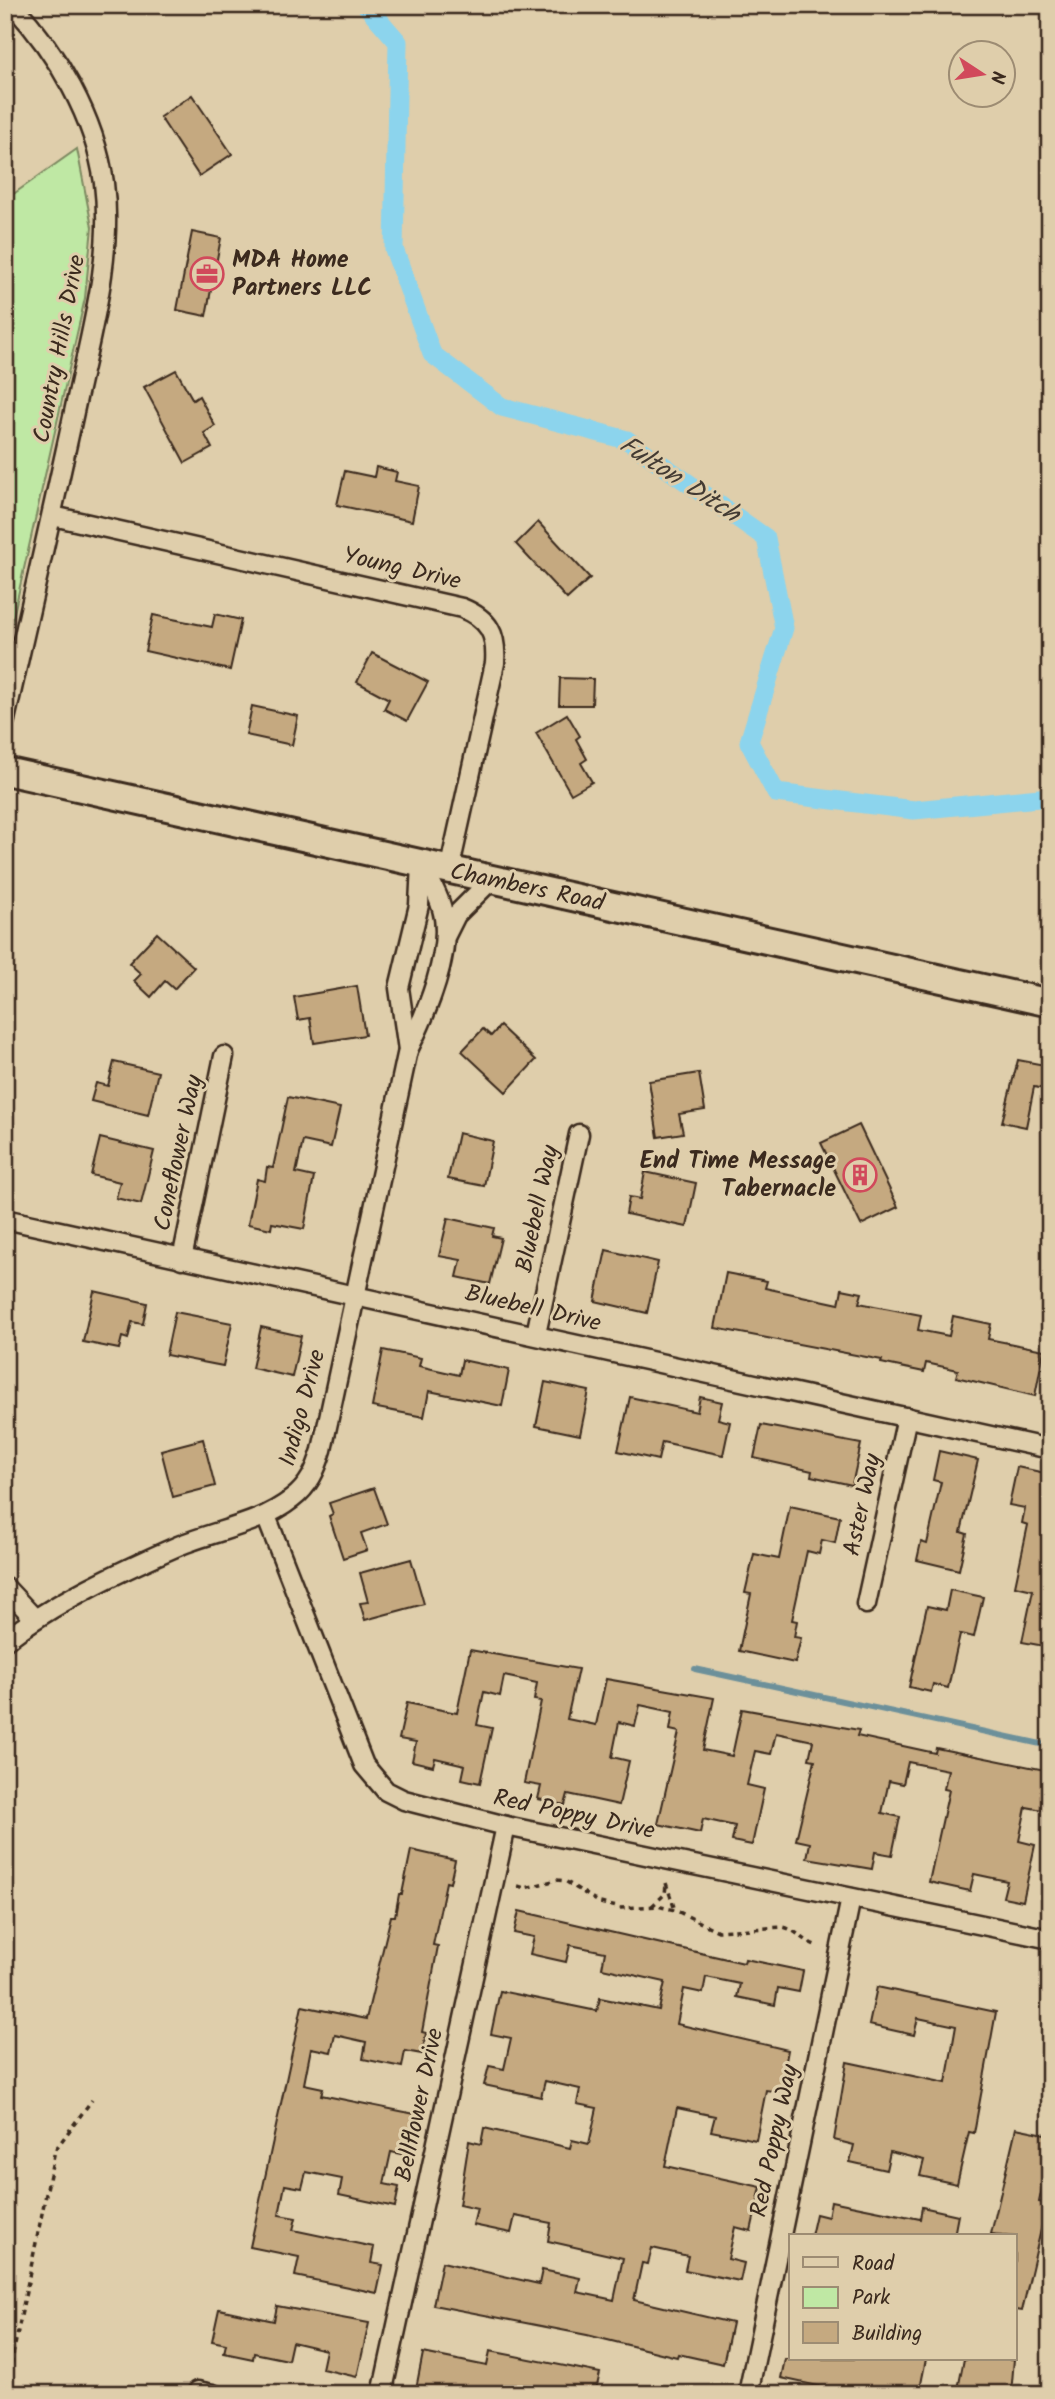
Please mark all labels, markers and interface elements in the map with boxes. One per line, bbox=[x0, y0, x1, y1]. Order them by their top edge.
north arrow bbox=[946, 38, 1016, 108]
text: N bbox=[981, 68, 1013, 86]
place label: MDA Home Partners LLC bbox=[232, 241, 372, 308]
street label: Country Hills Drive bbox=[23, 251, 97, 447]
office icon: MDA Home Partners LLC bbox=[188, 255, 226, 293]
water label: Fulton Ditch bbox=[610, 425, 750, 536]
street label: Young Drive bbox=[339, 536, 465, 602]
street label: Chambers Road bbox=[446, 853, 609, 924]
street label: Coneflower Way bbox=[143, 1071, 215, 1235]
street label: Bluebell Way bbox=[505, 1141, 571, 1276]
place label: End Time Message Tabernacle bbox=[640, 1142, 836, 1209]
building icon: End Time Message Tabernacle bbox=[841, 1156, 879, 1194]
street label: Bluebell Drive bbox=[461, 1274, 605, 1344]
street label: Indigo Drive bbox=[269, 1345, 337, 1471]
street label: Aster Way bbox=[833, 1449, 893, 1560]
street label: Red Poppy Drive bbox=[490, 1779, 659, 1851]
street label: Bellflower Drive bbox=[385, 2024, 455, 2186]
street label: Red Poppy Way bbox=[740, 2060, 810, 2221]
legend bbox=[789, 2234, 1016, 2360]
text: Road bbox=[852, 2248, 895, 2281]
text: Park bbox=[852, 2282, 890, 2315]
text: Building bbox=[852, 2318, 922, 2351]

